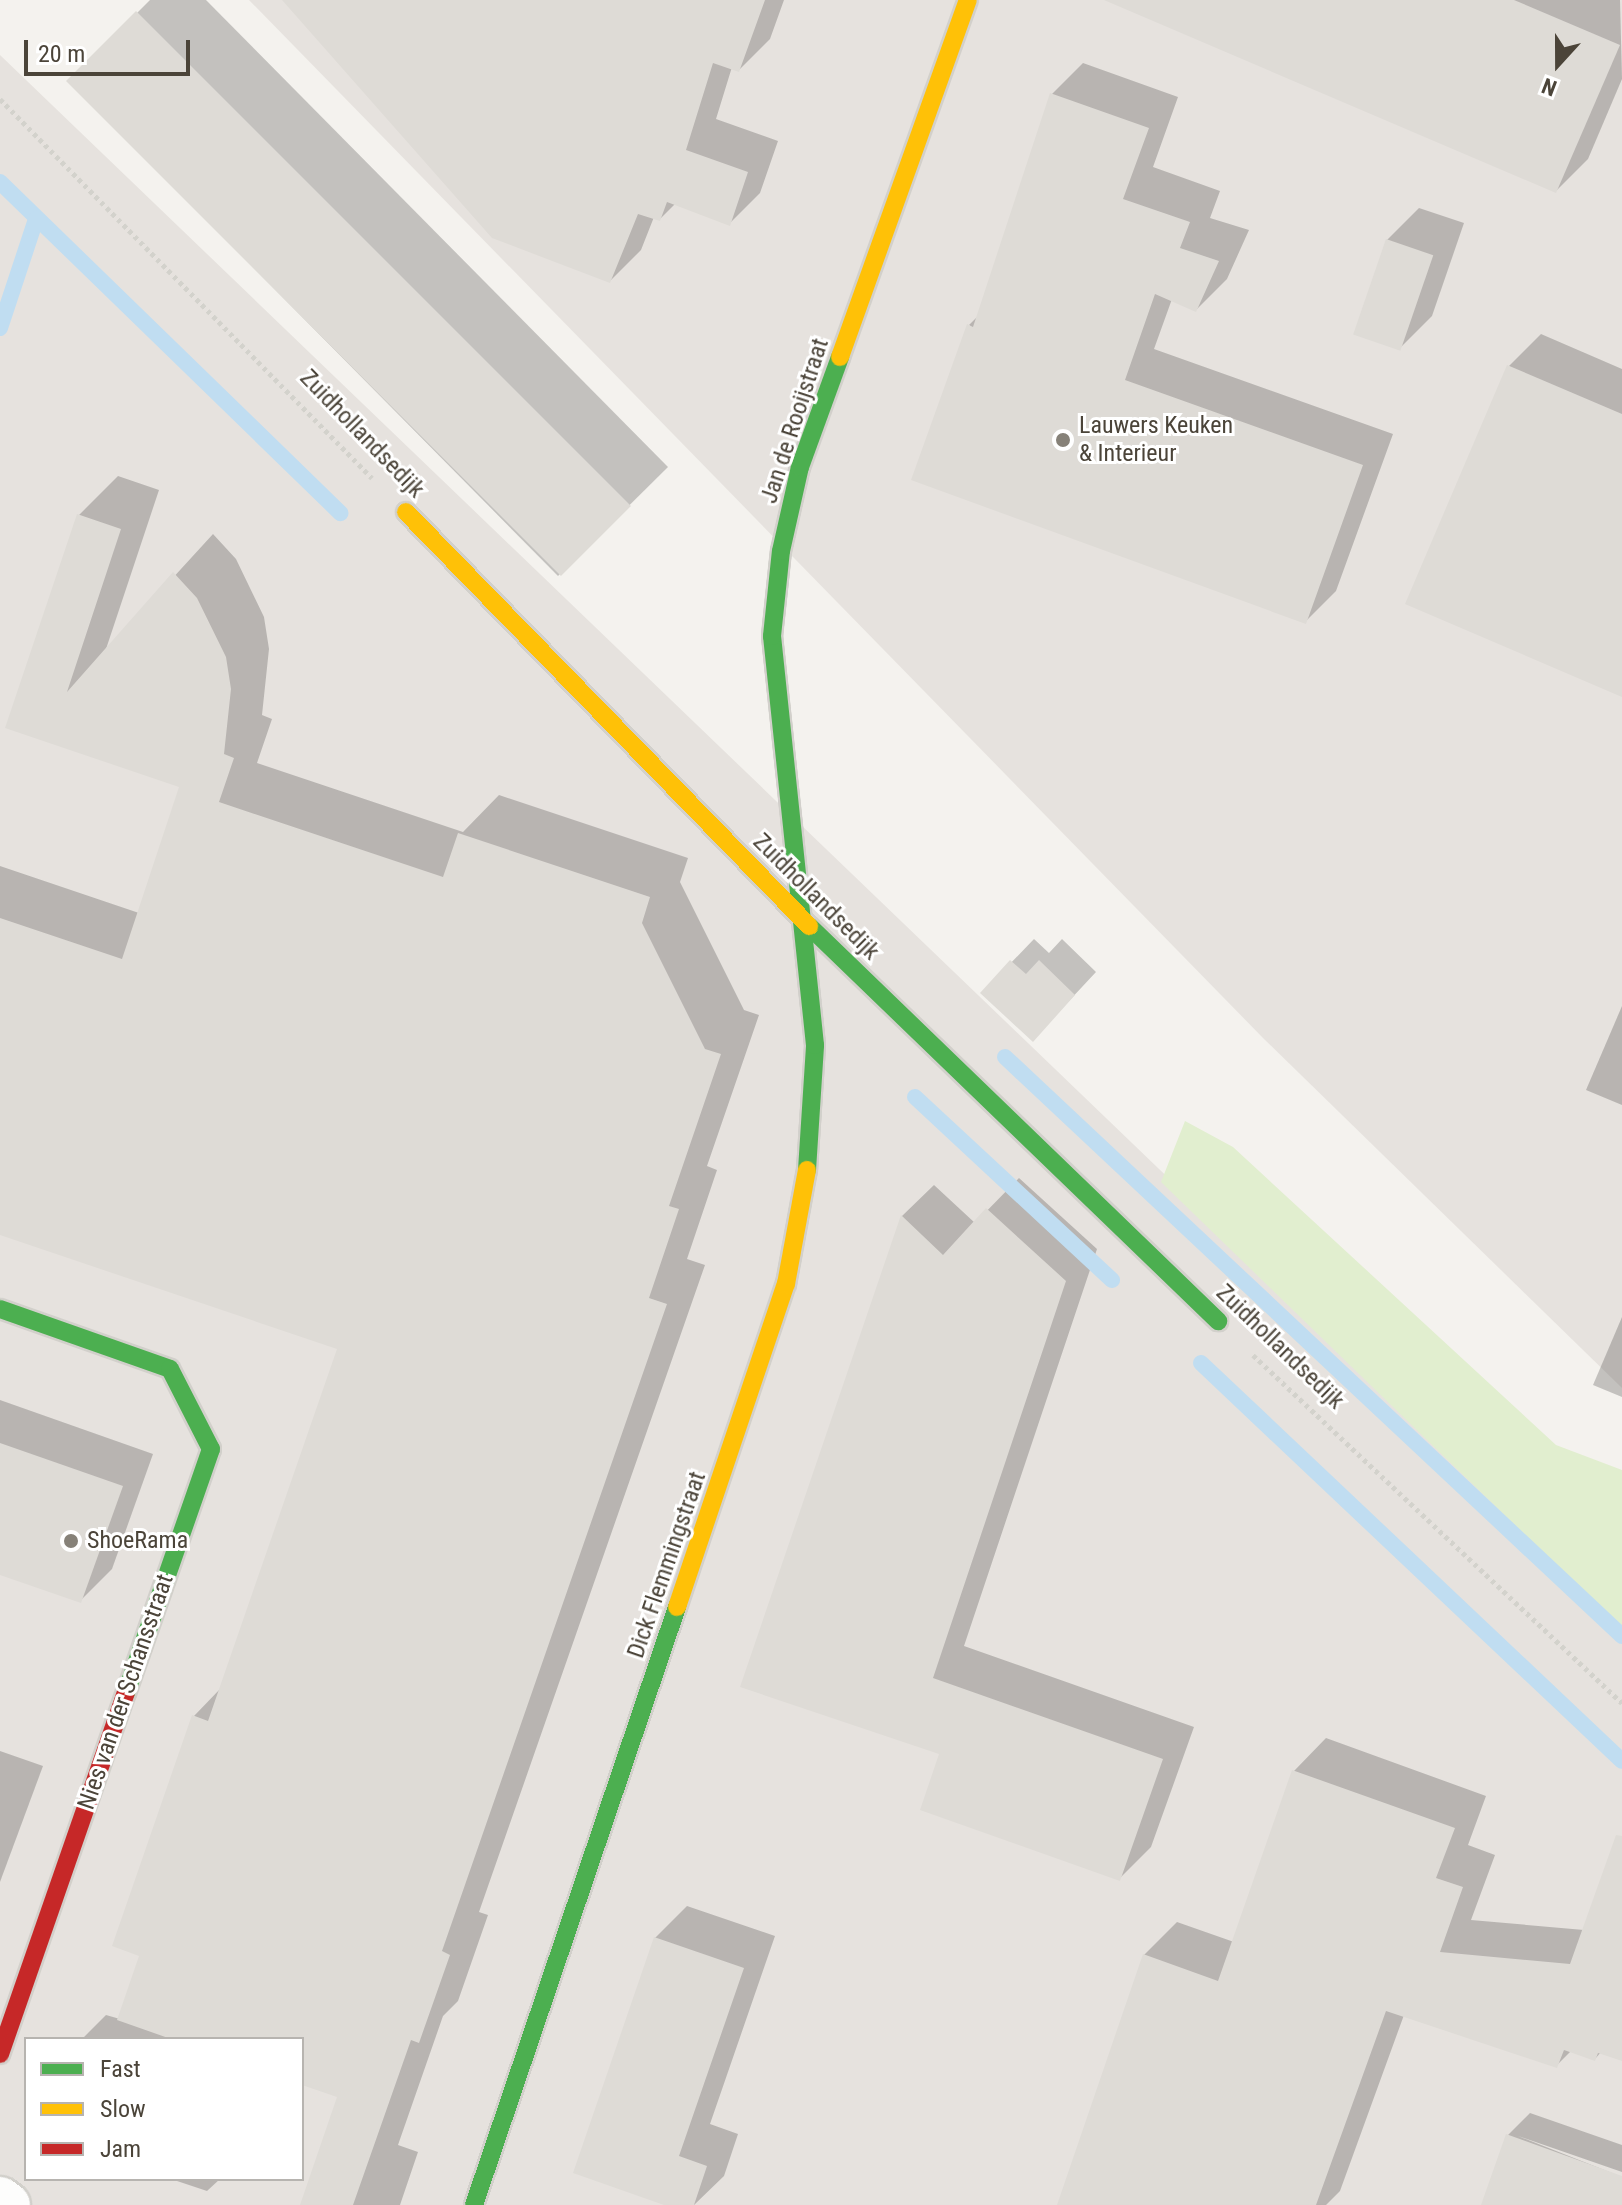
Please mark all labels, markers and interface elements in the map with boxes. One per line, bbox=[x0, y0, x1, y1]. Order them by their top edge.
scale bar bbox=[28, 24, 194, 74]
north arrow bbox=[1518, 24, 1598, 104]
text: 20 m bbox=[38, 40, 85, 68]
text: N bbox=[1538, 73, 1560, 101]
street label: Jan de Rooijstraat bbox=[755, 335, 835, 507]
street label: Zuidhollandsedijk bbox=[294, 364, 430, 504]
place label: Lauwers Keuken & Interieur bbox=[1079, 412, 1233, 468]
marker: Lauwers Keuken & Interieur bbox=[1054, 431, 1072, 449]
street label: Zuidhollandsedijk bbox=[747, 828, 885, 966]
street label: Zuidhollandsedijk bbox=[1210, 1279, 1350, 1415]
street label: Dick Flemmingstraat bbox=[622, 1468, 712, 1662]
place label: ShoeRama bbox=[87, 1527, 188, 1555]
marker: ShoeRama bbox=[62, 1532, 80, 1550]
street label: Nies van der Schansstraat bbox=[72, 1571, 180, 1813]
legend bbox=[24, 2037, 304, 2181]
text: Fast bbox=[100, 2055, 141, 2083]
text: Slow bbox=[100, 2095, 146, 2123]
text: Jam bbox=[100, 2135, 141, 2163]

